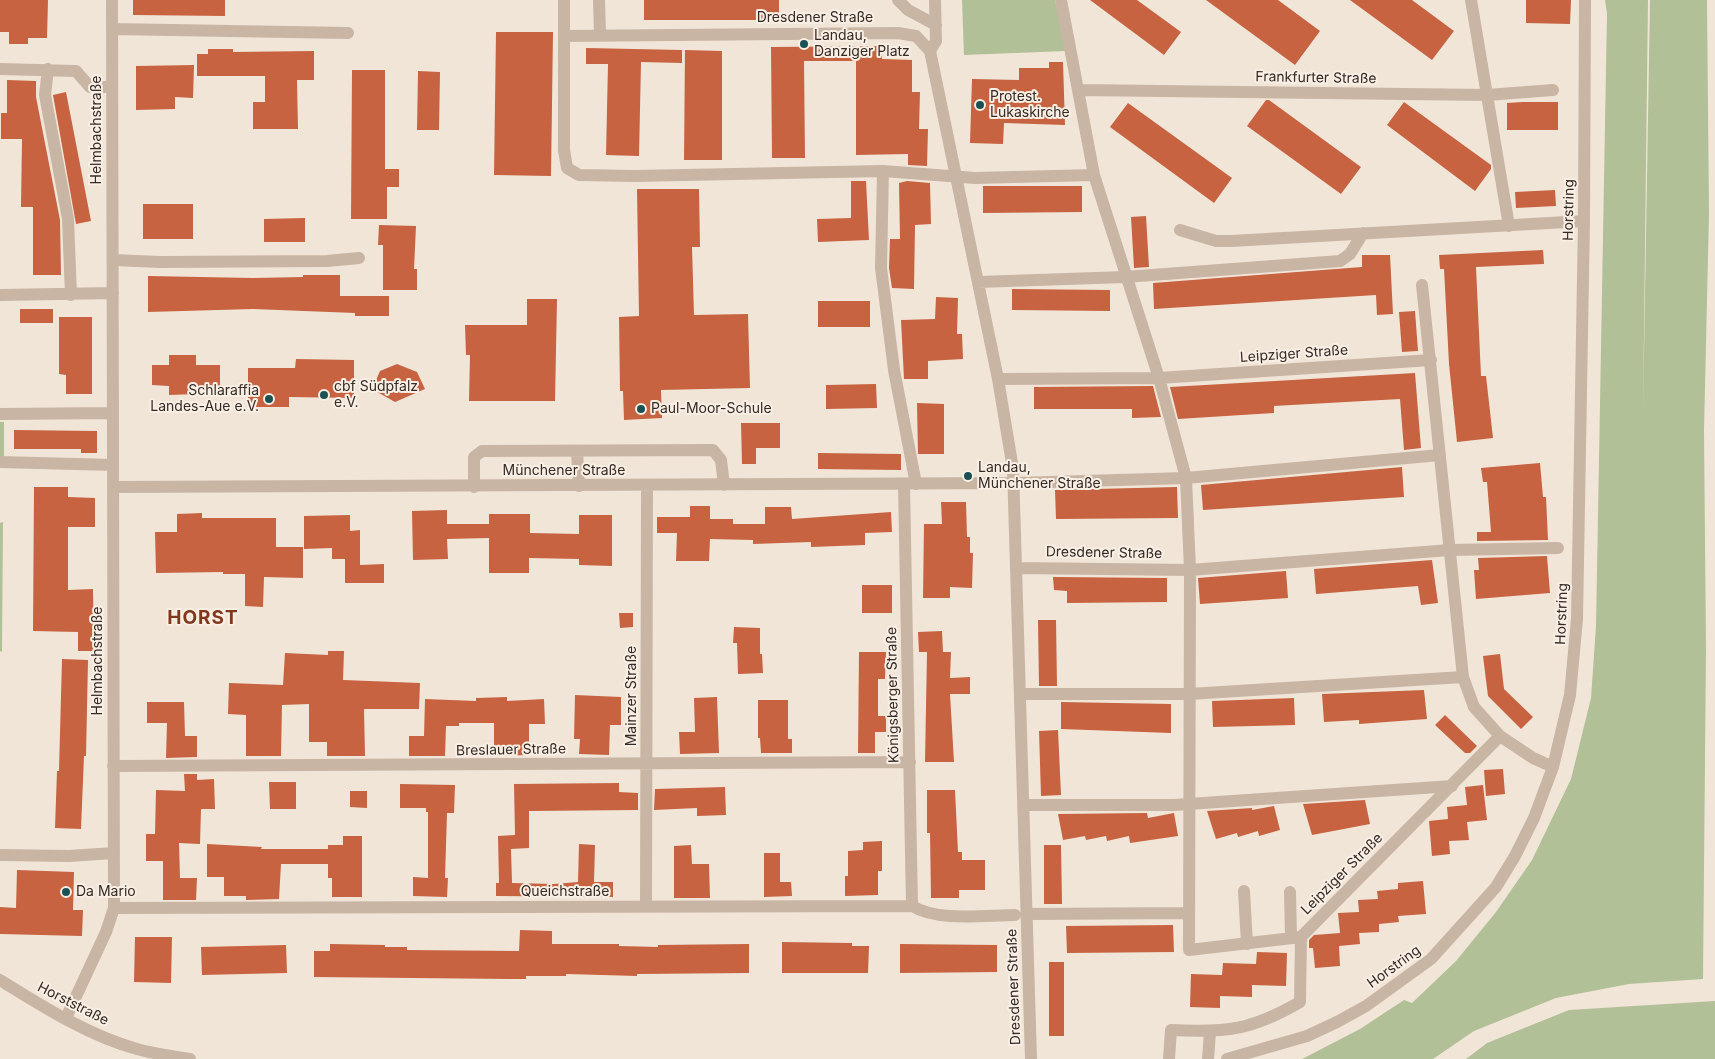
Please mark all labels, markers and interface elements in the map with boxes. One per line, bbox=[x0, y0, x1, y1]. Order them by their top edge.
street label: Dresdener Straße bbox=[757, 10, 873, 26]
place label: Landau, Danziger Platz bbox=[814, 28, 910, 60]
marker: Landau, Danziger Platz bbox=[798, 38, 810, 50]
street label: Frankfurter Straße bbox=[1255, 69, 1377, 87]
street label: Helmbachstraße bbox=[89, 76, 105, 184]
place label: Protest. Lukaskirche bbox=[990, 89, 1070, 121]
marker: Protest. Lukaskirche bbox=[974, 99, 986, 111]
street label: Horstring bbox=[1560, 179, 1578, 241]
street label: Leipziger Straße bbox=[1239, 342, 1349, 366]
place label: cbf Südpfalz e.V. bbox=[334, 379, 418, 412]
place label: Schlaraffia Landes-Aue e.V. bbox=[150, 383, 259, 416]
marker: cbf Südpfalz e.V. bbox=[318, 389, 330, 401]
marker: Schlaraffia Landes-Aue e.V. bbox=[263, 393, 275, 405]
place label: Paul-Moor-Schule bbox=[651, 401, 772, 417]
marker: Paul-Moor-Schule bbox=[635, 403, 647, 415]
place label: Landau, Münchener Straße bbox=[978, 460, 1101, 492]
street label: Münchener Straße bbox=[503, 463, 625, 479]
marker: Landau, Münchener Straße bbox=[962, 470, 974, 482]
street label: Dresdener Straße bbox=[1046, 544, 1162, 562]
street label: Horstring bbox=[1553, 583, 1571, 645]
street label: Helmbachstraße bbox=[90, 607, 106, 715]
district label: HORST bbox=[167, 607, 239, 629]
street label: Königsberger Straße bbox=[883, 627, 903, 763]
street label: Mainzer Straße bbox=[624, 646, 640, 746]
street label: Breslauer Straße bbox=[456, 741, 566, 759]
street label: Leipziger Straße bbox=[1298, 830, 1386, 918]
place label: Da Mario bbox=[76, 884, 136, 900]
street label: Queichstraße bbox=[521, 884, 609, 900]
marker: Da Mario bbox=[60, 886, 72, 898]
street label: Dresdener Straße bbox=[1004, 928, 1024, 1046]
street label: Horstring bbox=[1364, 942, 1424, 992]
street label: Horststraße bbox=[35, 979, 111, 1029]

